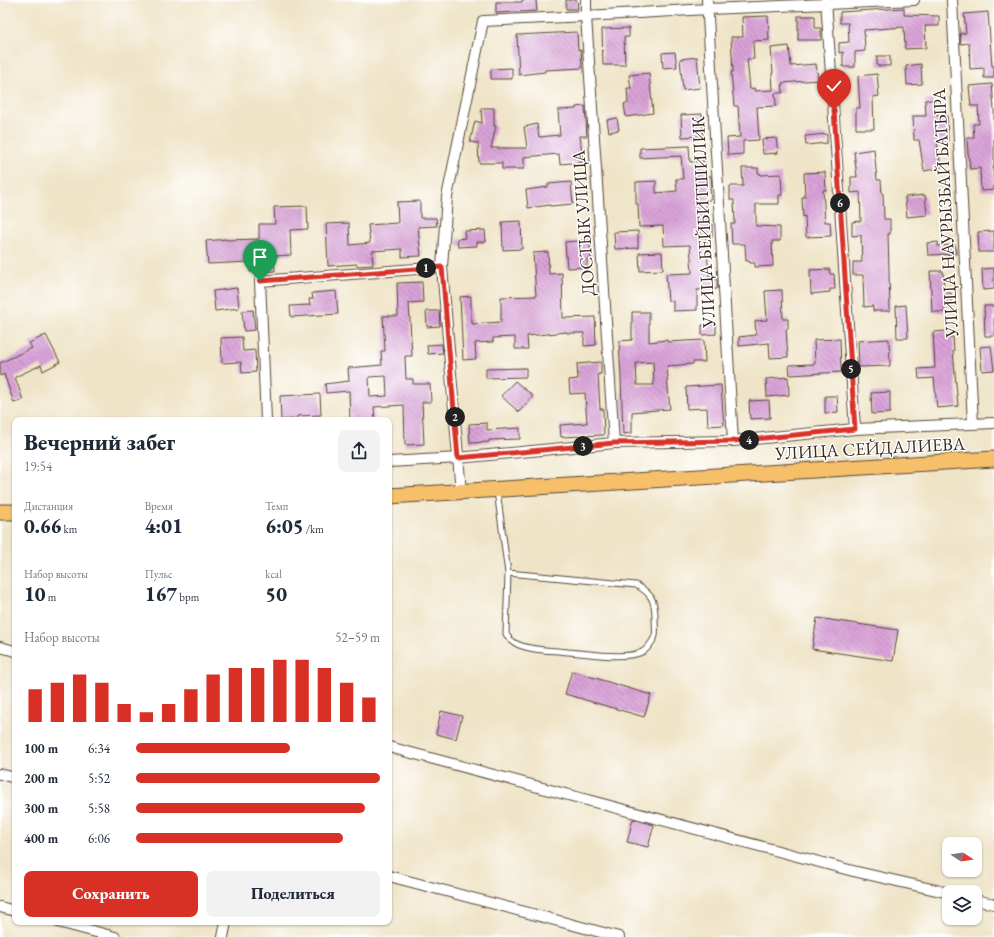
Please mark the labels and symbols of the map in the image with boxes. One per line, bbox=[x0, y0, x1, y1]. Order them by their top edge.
pin bbox=[817, 69, 851, 110]
street label: УЛИЦА НАУРЫЗБАЙ БАТЫРА bbox=[927, 87, 963, 339]
street label: УЛИЦА БЕЙБИТШИЛИК bbox=[686, 115, 720, 329]
street label: ДОСТЫК УЛИЦА bbox=[566, 149, 600, 297]
pin: 6 bbox=[830, 193, 850, 213]
pin bbox=[243, 240, 277, 281]
pin: 1 bbox=[416, 258, 436, 278]
pin: 5 bbox=[841, 359, 861, 379]
pin: 2 bbox=[445, 407, 465, 427]
pin: 4 bbox=[739, 430, 759, 450]
street label: УЛИЦА СЕЙДАЛИЕВА bbox=[773, 432, 966, 465]
pin: 3 bbox=[573, 436, 593, 456]
north arrow bbox=[942, 837, 982, 877]

